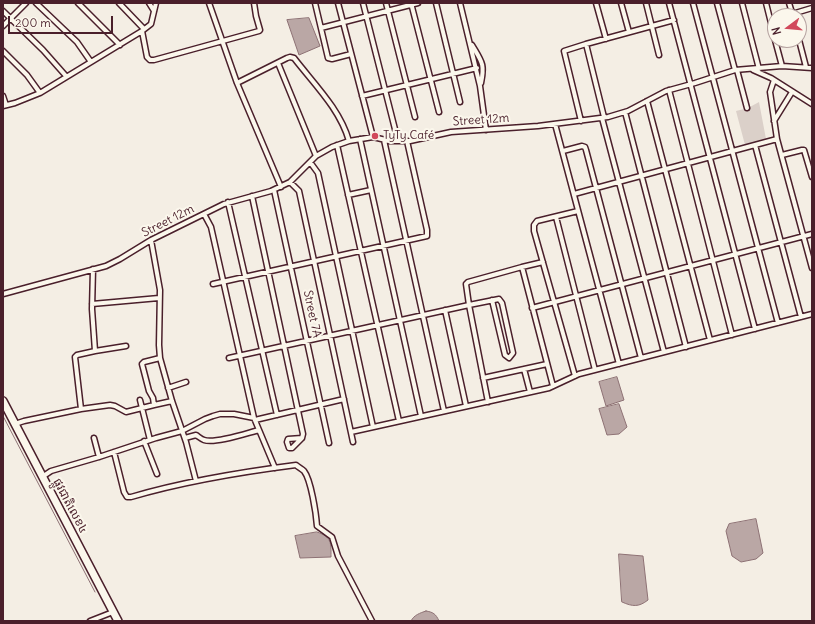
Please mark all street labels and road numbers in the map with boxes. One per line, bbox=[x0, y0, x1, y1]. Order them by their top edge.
street label: Street 12m bbox=[452, 111, 510, 129]
street label: Street 12m bbox=[139, 202, 197, 240]
street label: Street 7A bbox=[300, 289, 324, 339]
street label: ផ្លូវជាតិលេខ៤ bbox=[50, 476, 90, 536]

